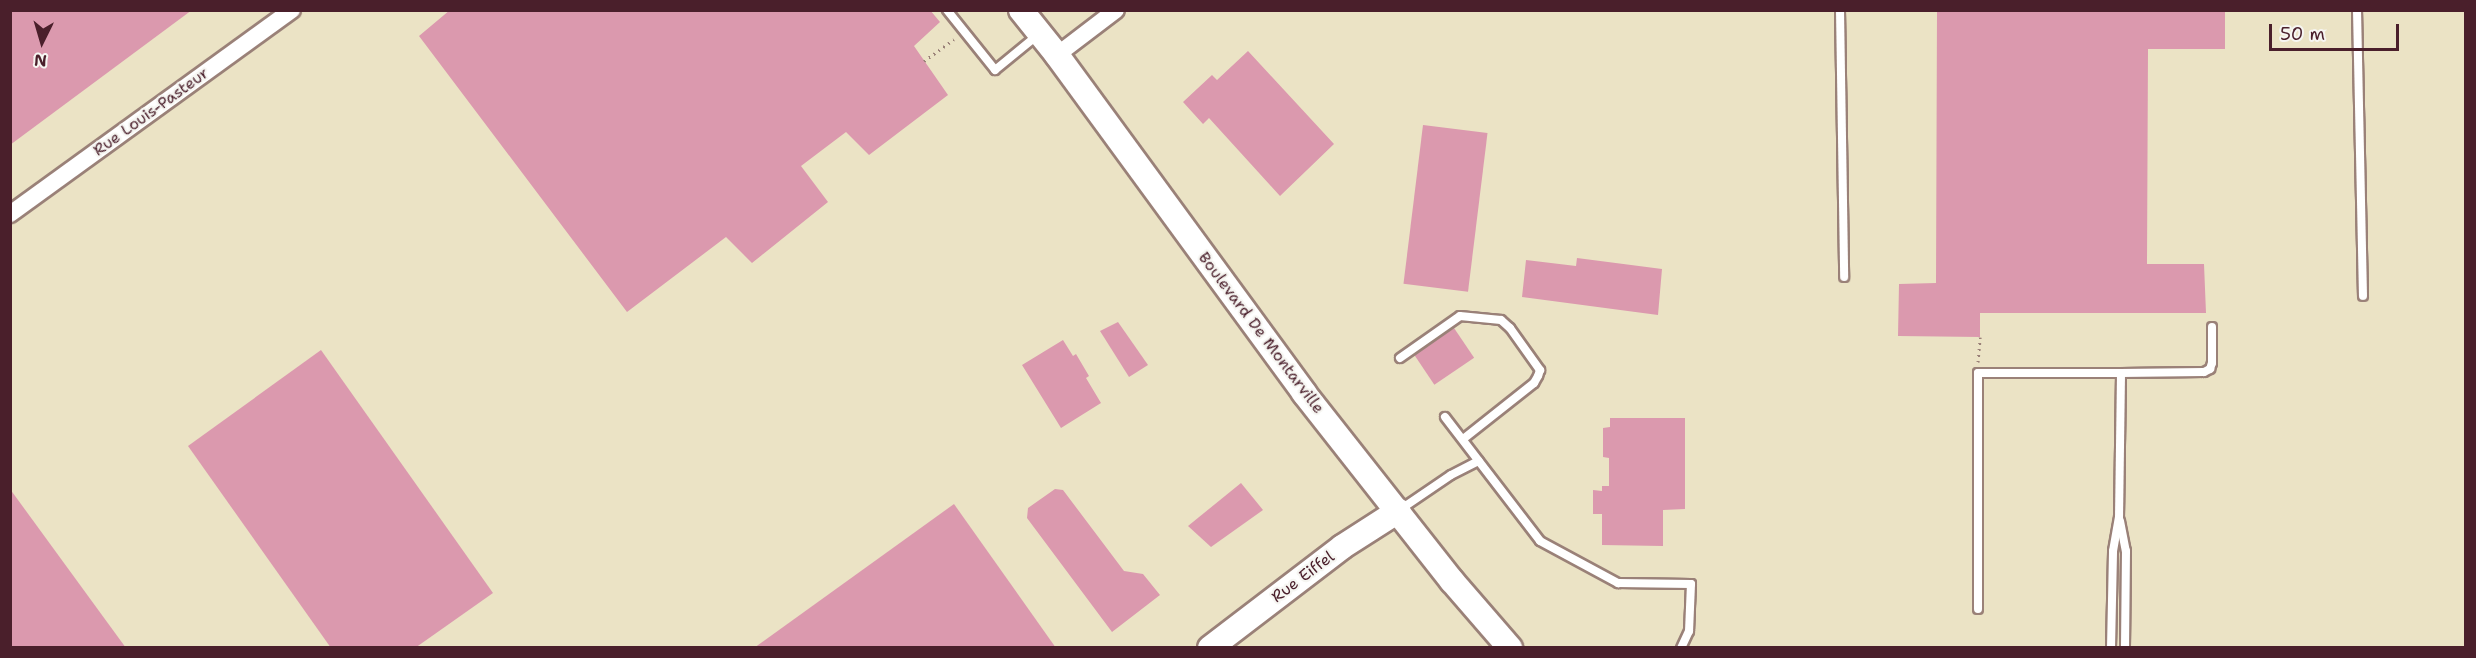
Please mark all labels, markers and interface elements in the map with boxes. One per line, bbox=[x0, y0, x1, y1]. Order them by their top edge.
north arrow bbox=[12, 12, 72, 72]
scale bar bbox=[2272, 12, 2402, 50]
text: 50 m bbox=[2280, 22, 2325, 46]
text: N bbox=[33, 49, 48, 71]
street label: Rue Louis-Pasteur bbox=[90, 64, 212, 160]
street label: Boulevard De Montarville bbox=[1194, 249, 1328, 417]
street label: Rue Eiffel bbox=[1268, 547, 1338, 607]

